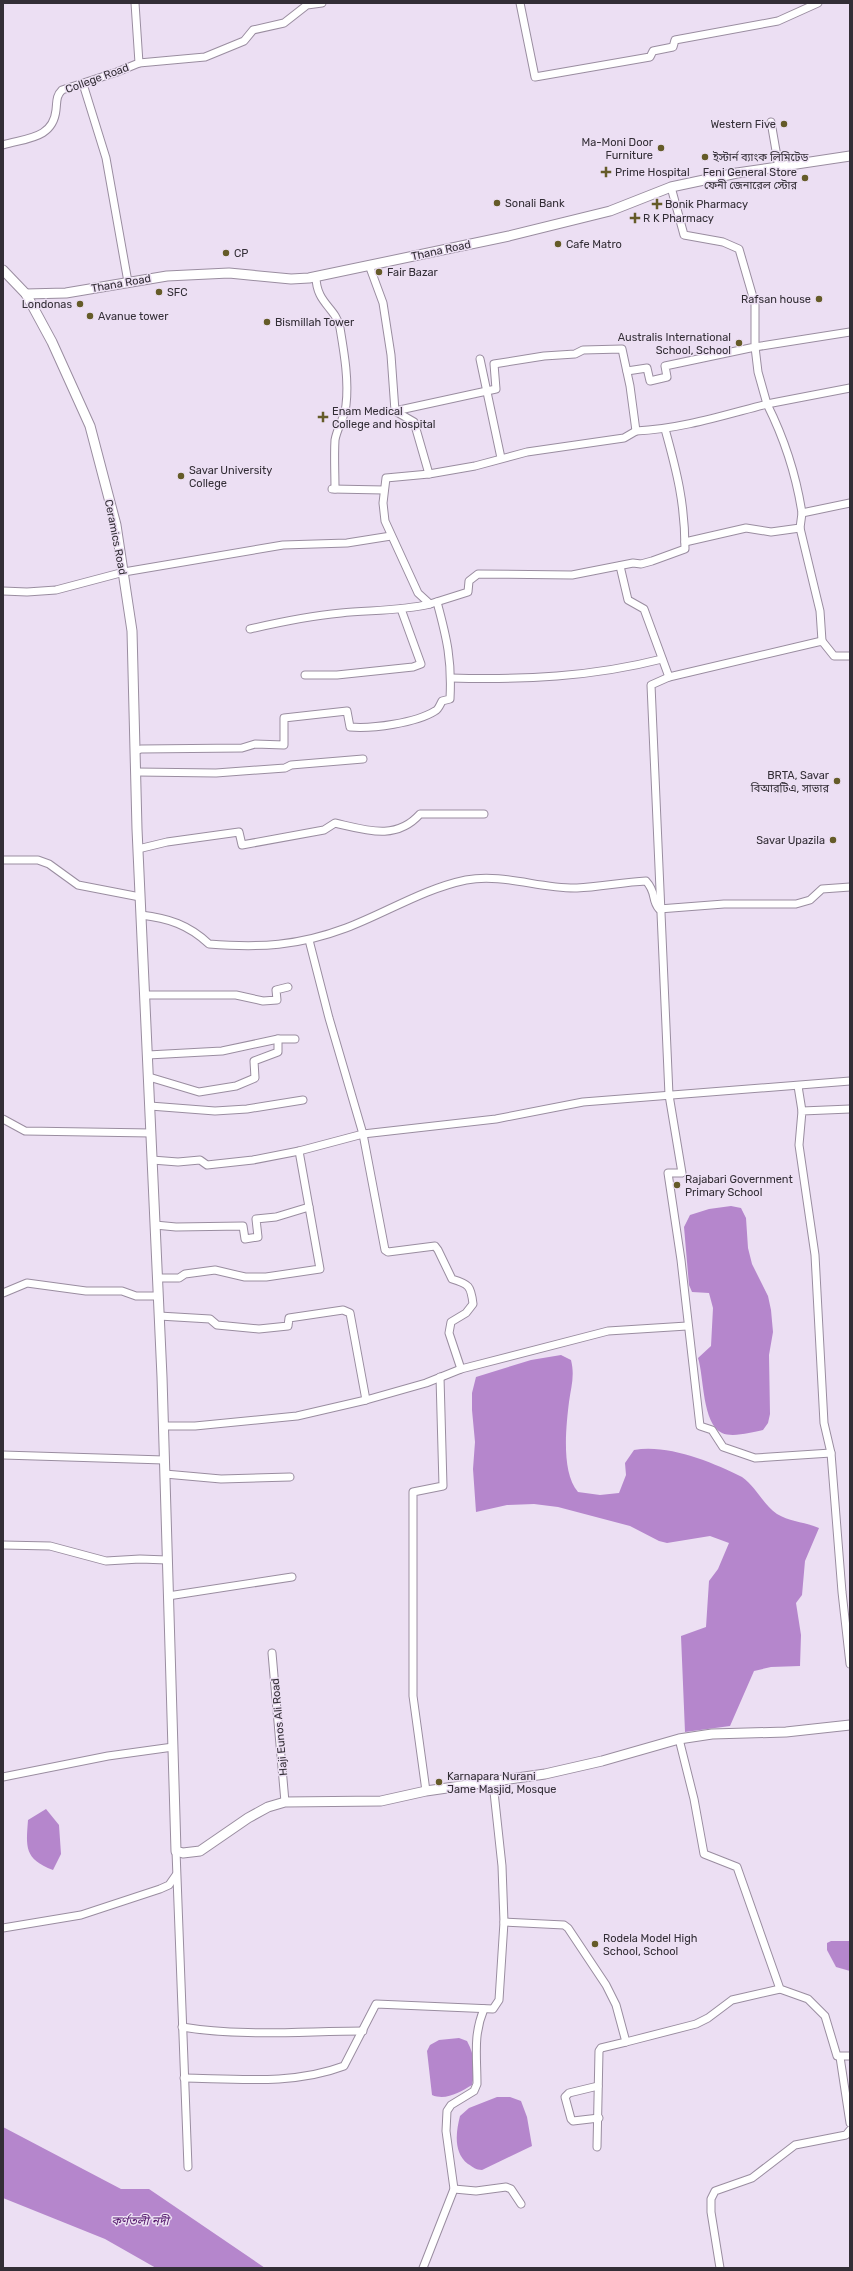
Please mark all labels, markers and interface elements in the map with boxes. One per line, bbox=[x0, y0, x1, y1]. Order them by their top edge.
street label: College Road bbox=[64, 61, 131, 96]
place label: Western Five bbox=[711, 118, 776, 131]
marker: Western Five bbox=[779, 119, 789, 129]
place label: Ma-Moni Door Furniture bbox=[581, 136, 654, 162]
marker: Ma-Moni Door Furniture bbox=[656, 143, 666, 153]
place label: ইস্টার্ন ব্যাংক লিমিটেড bbox=[712, 150, 809, 164]
marker: ইস্টার্ন ব্যাংক লিমিটেড bbox=[700, 152, 710, 162]
marker: Prime Hospital bbox=[600, 166, 612, 178]
place label: Prime Hospital bbox=[615, 166, 690, 179]
place label: Feni General Store ফেনী জেনারেল স্টোর bbox=[703, 166, 797, 192]
marker: Feni General Store ফেনী জেনারেল স্টোর bbox=[800, 173, 810, 183]
place label: Sonali Bank bbox=[505, 197, 565, 210]
marker: Sonali Bank bbox=[492, 198, 502, 208]
place label: Bonik Pharmacy bbox=[665, 198, 748, 211]
marker: Bonik Pharmacy bbox=[652, 199, 662, 209]
place label: R K Pharmacy bbox=[643, 212, 714, 225]
marker: R K Pharmacy bbox=[630, 213, 640, 223]
street label: Thana Road bbox=[410, 238, 472, 263]
place label: Cafe Matro bbox=[566, 238, 622, 251]
marker: Cafe Matro bbox=[553, 239, 563, 249]
place label: CP bbox=[234, 247, 248, 260]
marker: CP bbox=[221, 248, 231, 258]
place label: Fair Bazar bbox=[387, 266, 439, 279]
marker: Fair Bazar bbox=[374, 267, 384, 277]
street label: Thana Road bbox=[90, 272, 152, 295]
place label: SFC bbox=[167, 286, 188, 299]
marker: SFC bbox=[154, 287, 164, 297]
place label: Rafsan house bbox=[741, 293, 811, 306]
marker: Rafsan house bbox=[814, 294, 824, 304]
place label: Londonas bbox=[22, 298, 72, 311]
marker: Londonas bbox=[75, 299, 85, 309]
place label: Avanue tower bbox=[98, 310, 169, 323]
marker: Avanue tower bbox=[85, 311, 95, 321]
place label: Bismillah Tower bbox=[275, 316, 355, 329]
marker: Bismillah Tower bbox=[262, 317, 272, 327]
place label: Australis International School, School bbox=[618, 331, 731, 357]
marker: Australis International School, School bbox=[734, 338, 744, 348]
place label: Enam Medical College and hospital bbox=[332, 405, 435, 431]
marker: Enam Medical College and hospital bbox=[317, 411, 329, 423]
place label: Savar University College bbox=[189, 464, 272, 490]
marker: Savar University College bbox=[176, 471, 186, 481]
street label: Ceramics Road bbox=[102, 498, 129, 576]
place label: BRTA, Savar বিআরটিএ, সাভার bbox=[750, 769, 830, 795]
marker: BRTA, Savar বিআরটিএ, সাভার bbox=[832, 776, 842, 786]
place label: Savar Upazila bbox=[756, 834, 825, 847]
marker: Savar Upazila bbox=[828, 835, 838, 845]
place label: Rajabari Government Primary School bbox=[685, 1173, 793, 1199]
marker: Rajabari Government Primary School bbox=[672, 1180, 682, 1190]
street label: Haji Eunos Ali Road bbox=[269, 1678, 290, 1776]
place label: Karnapara Nurani Jame Masjid, Mosque bbox=[447, 1770, 556, 1796]
marker: Karnapara Nurani Jame Masjid, Mosque bbox=[434, 1777, 444, 1787]
place label: Rodela Model High School, School bbox=[603, 1932, 698, 1958]
marker: Rodela Model High School, School bbox=[590, 1939, 600, 1949]
water label: কর্ণতলী নদী bbox=[111, 2214, 172, 2228]

